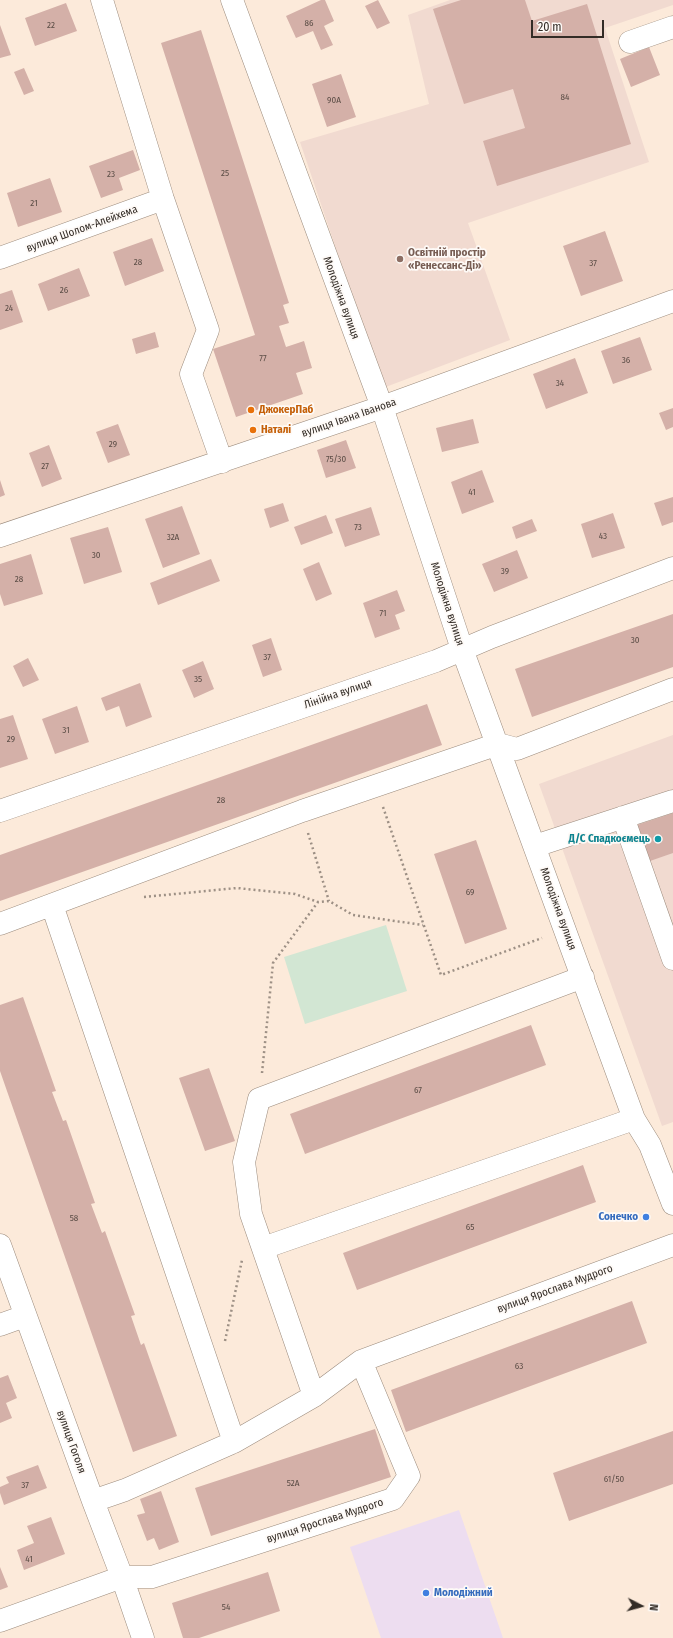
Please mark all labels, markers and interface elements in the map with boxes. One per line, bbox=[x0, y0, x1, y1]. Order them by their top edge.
scale bar bbox=[533, 12, 606, 38]
house number: 86 bbox=[305, 18, 313, 28]
house number: 22 bbox=[47, 20, 55, 30]
text: 20 m bbox=[538, 20, 562, 34]
house number: 84 bbox=[561, 92, 569, 102]
house number: 90А bbox=[327, 95, 341, 105]
house number: 25 bbox=[221, 168, 229, 178]
house number: 23 bbox=[107, 169, 115, 179]
house number: 21 bbox=[30, 198, 38, 208]
street label: вулиця Шолом-Алейхема bbox=[25, 203, 139, 255]
place label: Освітній простір «Ренессанс-Ді» bbox=[408, 246, 486, 272]
marker: Освітній простір «Ренессанс-Ді» bbox=[395, 254, 405, 264]
street label: Молодіжна вулиця bbox=[320, 255, 362, 341]
house number: 28 bbox=[134, 257, 142, 267]
house number: 37 bbox=[589, 258, 597, 268]
house number: 26 bbox=[60, 285, 68, 295]
house number: 24 bbox=[5, 303, 13, 313]
house number: 77 bbox=[259, 353, 267, 363]
house number: 36 bbox=[622, 355, 630, 365]
house number: 34 bbox=[556, 378, 564, 388]
street label: вулиця Івана Іванова bbox=[300, 396, 398, 440]
place label: ДжокерПаб bbox=[259, 403, 313, 417]
marker: ДжокерПаб bbox=[246, 405, 256, 415]
place label: Наталі bbox=[261, 423, 291, 437]
marker: Наталі bbox=[248, 425, 258, 435]
house number: 29 bbox=[109, 439, 117, 449]
house number: 75/30 bbox=[326, 454, 346, 464]
house number: 27 bbox=[41, 461, 49, 471]
house number: 41 bbox=[468, 487, 476, 497]
house number: 73 bbox=[354, 522, 362, 532]
house number: 43 bbox=[599, 531, 607, 541]
house number: 32А bbox=[167, 532, 179, 542]
house number: 30 bbox=[92, 550, 100, 560]
street label: Молодіжна вулиця bbox=[427, 561, 467, 647]
house number: 39 bbox=[501, 566, 509, 576]
house number: 28 bbox=[15, 574, 23, 584]
house number: 71 bbox=[379, 608, 387, 618]
house number: 30 bbox=[631, 635, 639, 645]
house number: 37 bbox=[263, 652, 271, 662]
house number: 35 bbox=[194, 674, 202, 684]
street label: Лінійна вулиця bbox=[302, 676, 374, 712]
house number: 31 bbox=[62, 725, 70, 735]
house number: 29 bbox=[7, 734, 15, 744]
house number: 28 bbox=[217, 795, 225, 805]
place label: Д/С Спадкоємець bbox=[569, 832, 650, 846]
marker: Д/С Спадкоємець bbox=[653, 834, 663, 844]
street label: Молодіжна вулиця bbox=[537, 866, 579, 952]
house number: 69 bbox=[466, 887, 474, 897]
house number: 67 bbox=[414, 1085, 422, 1095]
place label: Сонечко bbox=[598, 1210, 638, 1224]
marker: Сонечко bbox=[641, 1212, 651, 1222]
house number: 58 bbox=[70, 1213, 78, 1223]
house number: 65 bbox=[466, 1222, 474, 1232]
street label: вулиця Ярослава Мудрого bbox=[495, 1262, 615, 1316]
house number: 63 bbox=[515, 1361, 523, 1371]
street label: вулиця Гоголя bbox=[53, 1409, 89, 1475]
house number: 61/50 bbox=[604, 1474, 624, 1484]
house number: 52А bbox=[287, 1478, 299, 1488]
house number: 37 bbox=[21, 1480, 29, 1490]
street label: вулиця Ярослава Мудрого bbox=[265, 1496, 385, 1546]
house number: 41 bbox=[25, 1554, 33, 1564]
place label: Молодіжний bbox=[434, 1586, 493, 1600]
north arrow bbox=[621, 1586, 661, 1626]
marker: Молодіжний bbox=[421, 1588, 431, 1598]
house number: 54 bbox=[222, 1602, 230, 1612]
text: N bbox=[647, 1603, 660, 1611]

